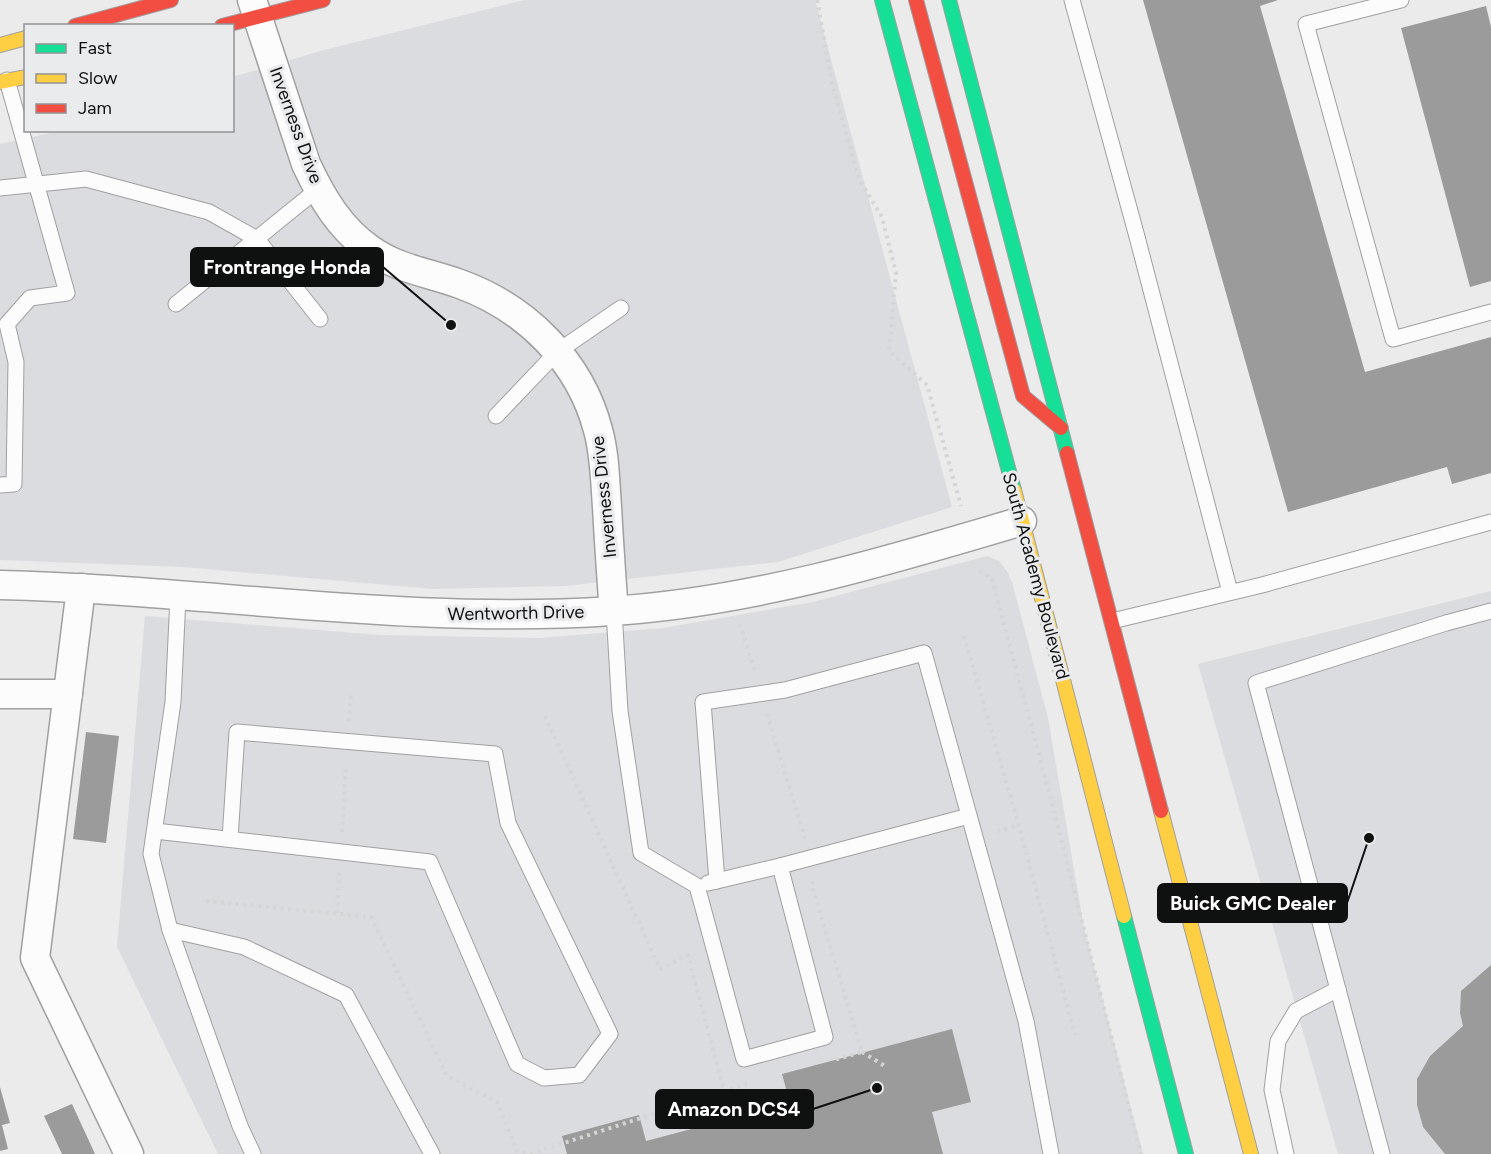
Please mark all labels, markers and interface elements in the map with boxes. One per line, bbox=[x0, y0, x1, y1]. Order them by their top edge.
legend bbox=[24, 24, 234, 132]
text: Fast bbox=[78, 37, 112, 59]
street label: Inverness Drive bbox=[265, 64, 327, 187]
text: Slow bbox=[78, 67, 117, 89]
text: Jam bbox=[78, 97, 112, 119]
callout: Frontrange Honda bbox=[191, 248, 383, 286]
text: Frontrange Honda bbox=[203, 255, 371, 279]
street label: Inverness Drive bbox=[587, 435, 621, 559]
street label: South Academy Boulevard bbox=[998, 470, 1074, 682]
street label: Wentworth Drive bbox=[448, 601, 585, 625]
callout: Buick GMC Dealer bbox=[1158, 884, 1347, 922]
text: Buick GMC Dealer bbox=[1170, 891, 1336, 915]
callout: Amazon DCS4 bbox=[656, 1090, 813, 1128]
text: Amazon DCS4 bbox=[668, 1097, 801, 1121]

